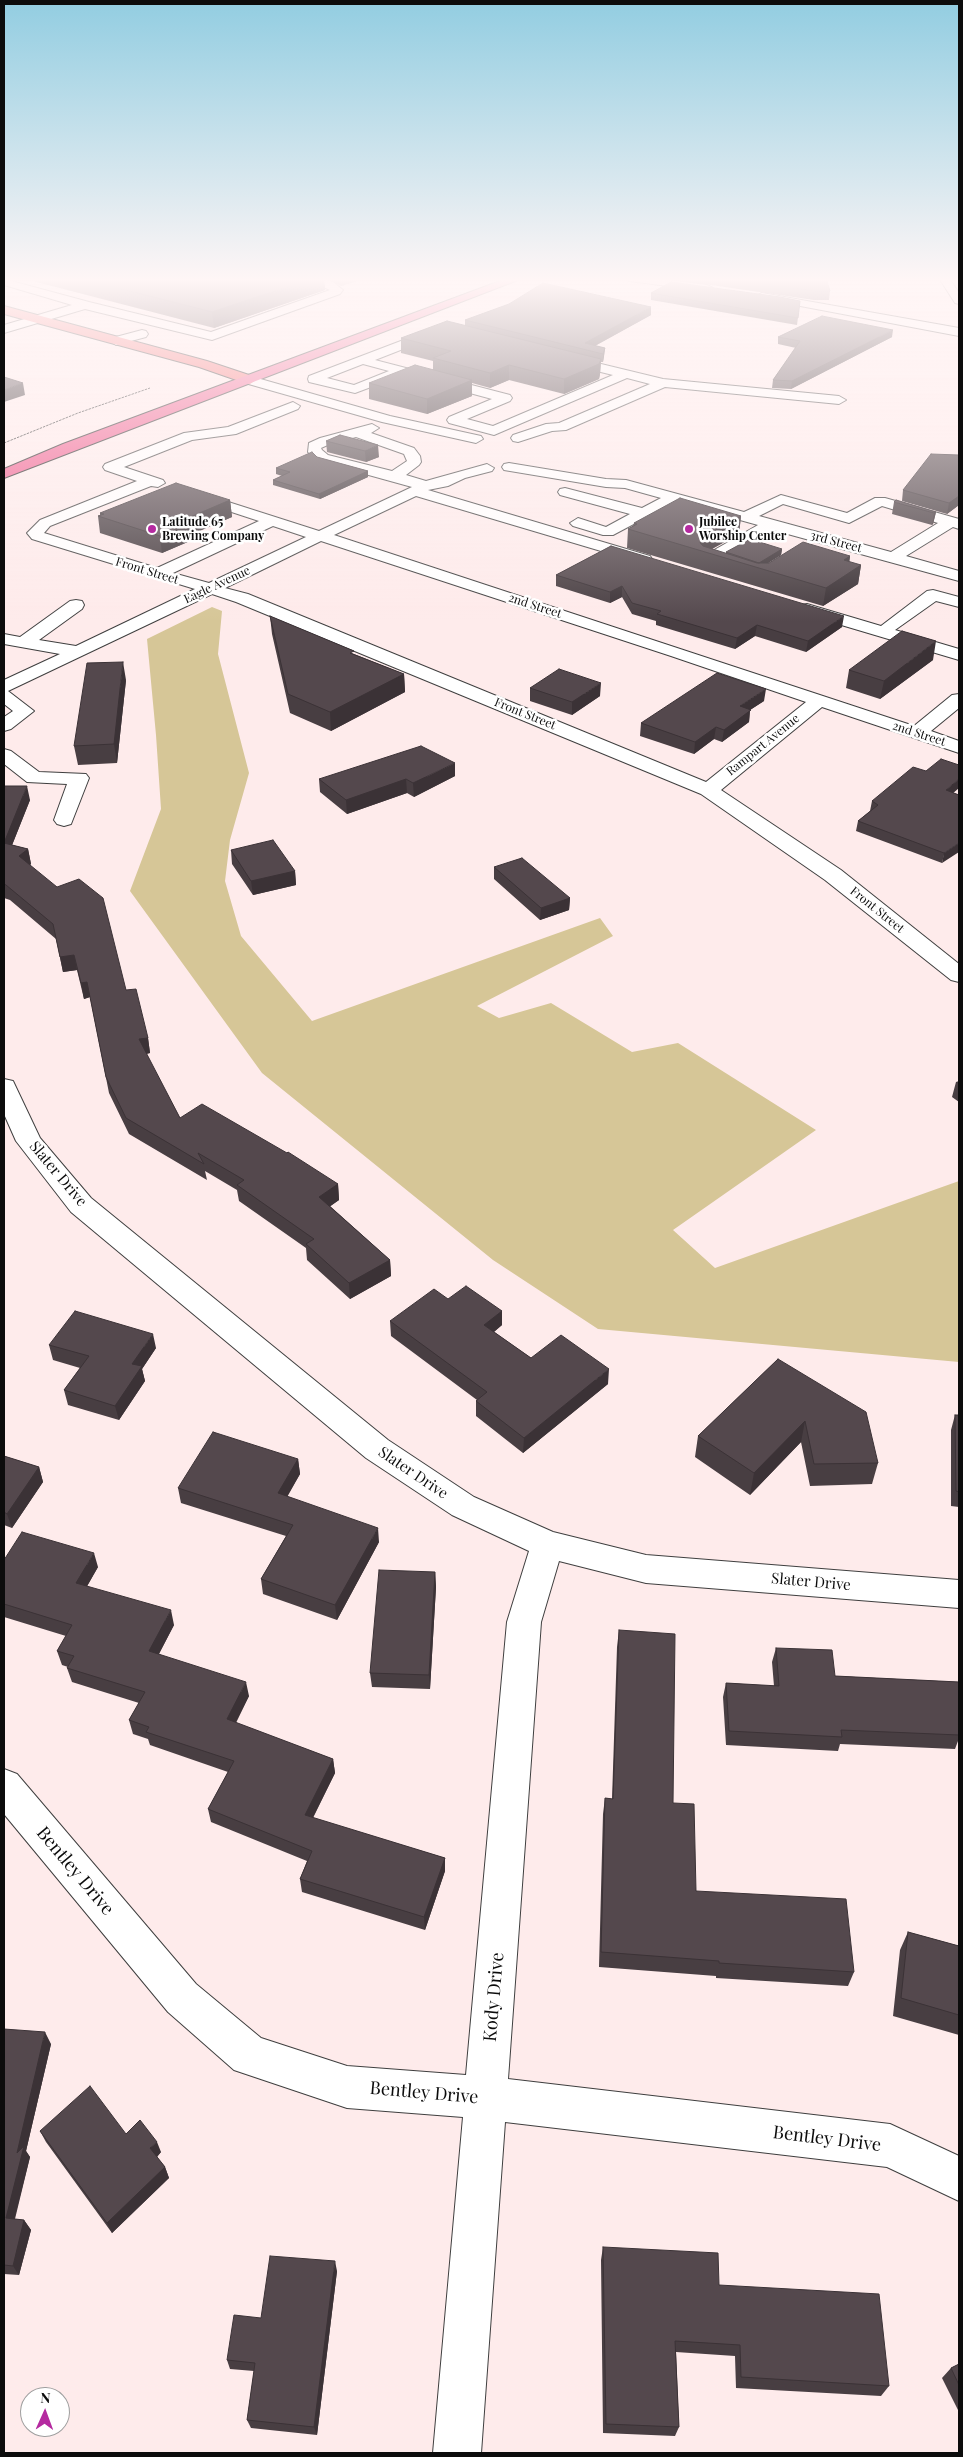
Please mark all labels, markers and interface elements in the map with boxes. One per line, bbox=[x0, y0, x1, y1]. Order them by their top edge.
place label: Latitude 65 Brewing Company bbox=[162, 515, 264, 543]
place label: Jubilee Worship Center bbox=[699, 515, 786, 543]
marker: Latitude 65 Brewing Company bbox=[146, 523, 158, 535]
marker: Jubilee Worship Center bbox=[683, 523, 695, 535]
street label: 3rd Street bbox=[809, 528, 863, 556]
street label: Front Street bbox=[114, 555, 180, 587]
street label: Eagle Avenue bbox=[182, 563, 252, 607]
street label: 2nd Street bbox=[507, 591, 563, 621]
street label: Front Street bbox=[492, 695, 558, 733]
street label: Rampart Avenue bbox=[724, 711, 802, 779]
street label: 2nd Street bbox=[891, 719, 947, 749]
street label: Front Street bbox=[847, 884, 907, 936]
street label: Slater Drive bbox=[25, 1138, 91, 1210]
street label: Slater Drive bbox=[375, 1443, 451, 1503]
street label: Slater Drive bbox=[770, 1570, 852, 1594]
street label: Bentley Drive bbox=[32, 1822, 118, 1920]
street label: Kody Drive bbox=[479, 1951, 509, 2043]
street label: Bentley Drive bbox=[369, 2077, 479, 2109]
street label: Bentley Drive bbox=[772, 2122, 882, 2156]
north arrow bbox=[20, 2387, 70, 2437]
text: N bbox=[40, 2388, 51, 2407]

